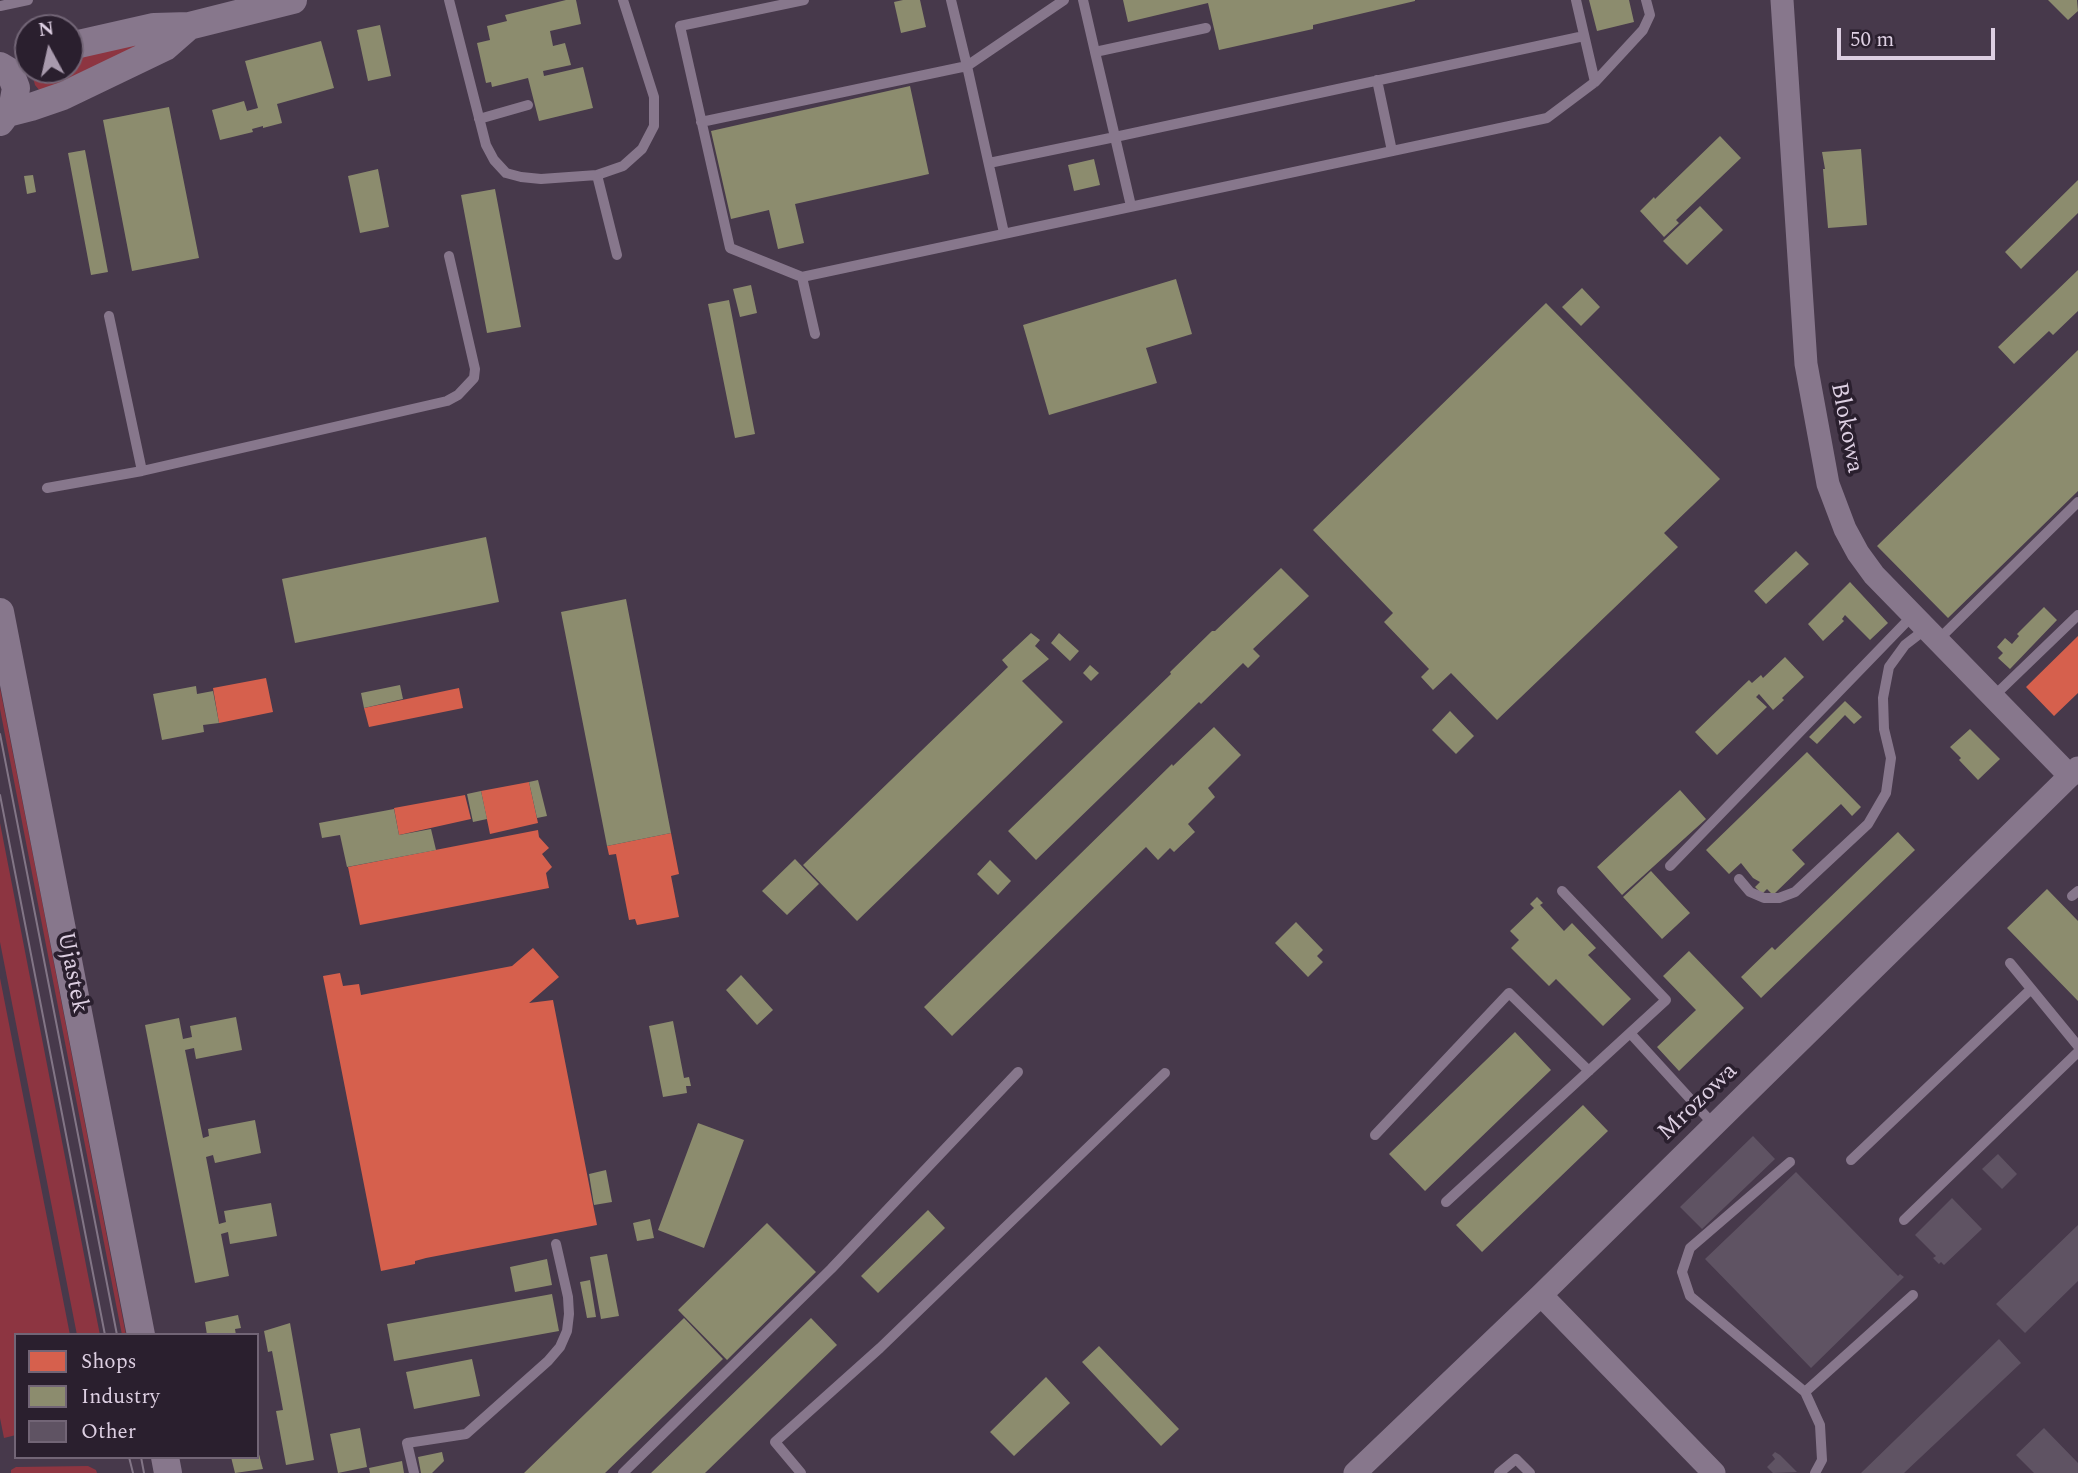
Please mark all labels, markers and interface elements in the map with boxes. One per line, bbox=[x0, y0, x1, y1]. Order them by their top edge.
north arrow bbox=[14, 14, 84, 84]
text: N bbox=[37, 14, 56, 45]
scale bar bbox=[1840, 14, 1997, 58]
text: 50 m bbox=[1850, 24, 1894, 56]
street label: Blokowa bbox=[1822, 380, 1868, 476]
street label: Ujastek bbox=[49, 930, 93, 1016]
street label: Mrozowa bbox=[1653, 1058, 1745, 1148]
legend bbox=[14, 1333, 259, 1459]
text: Shops bbox=[81, 1346, 137, 1378]
text: Industry bbox=[81, 1381, 160, 1413]
text: Other bbox=[81, 1416, 136, 1448]

